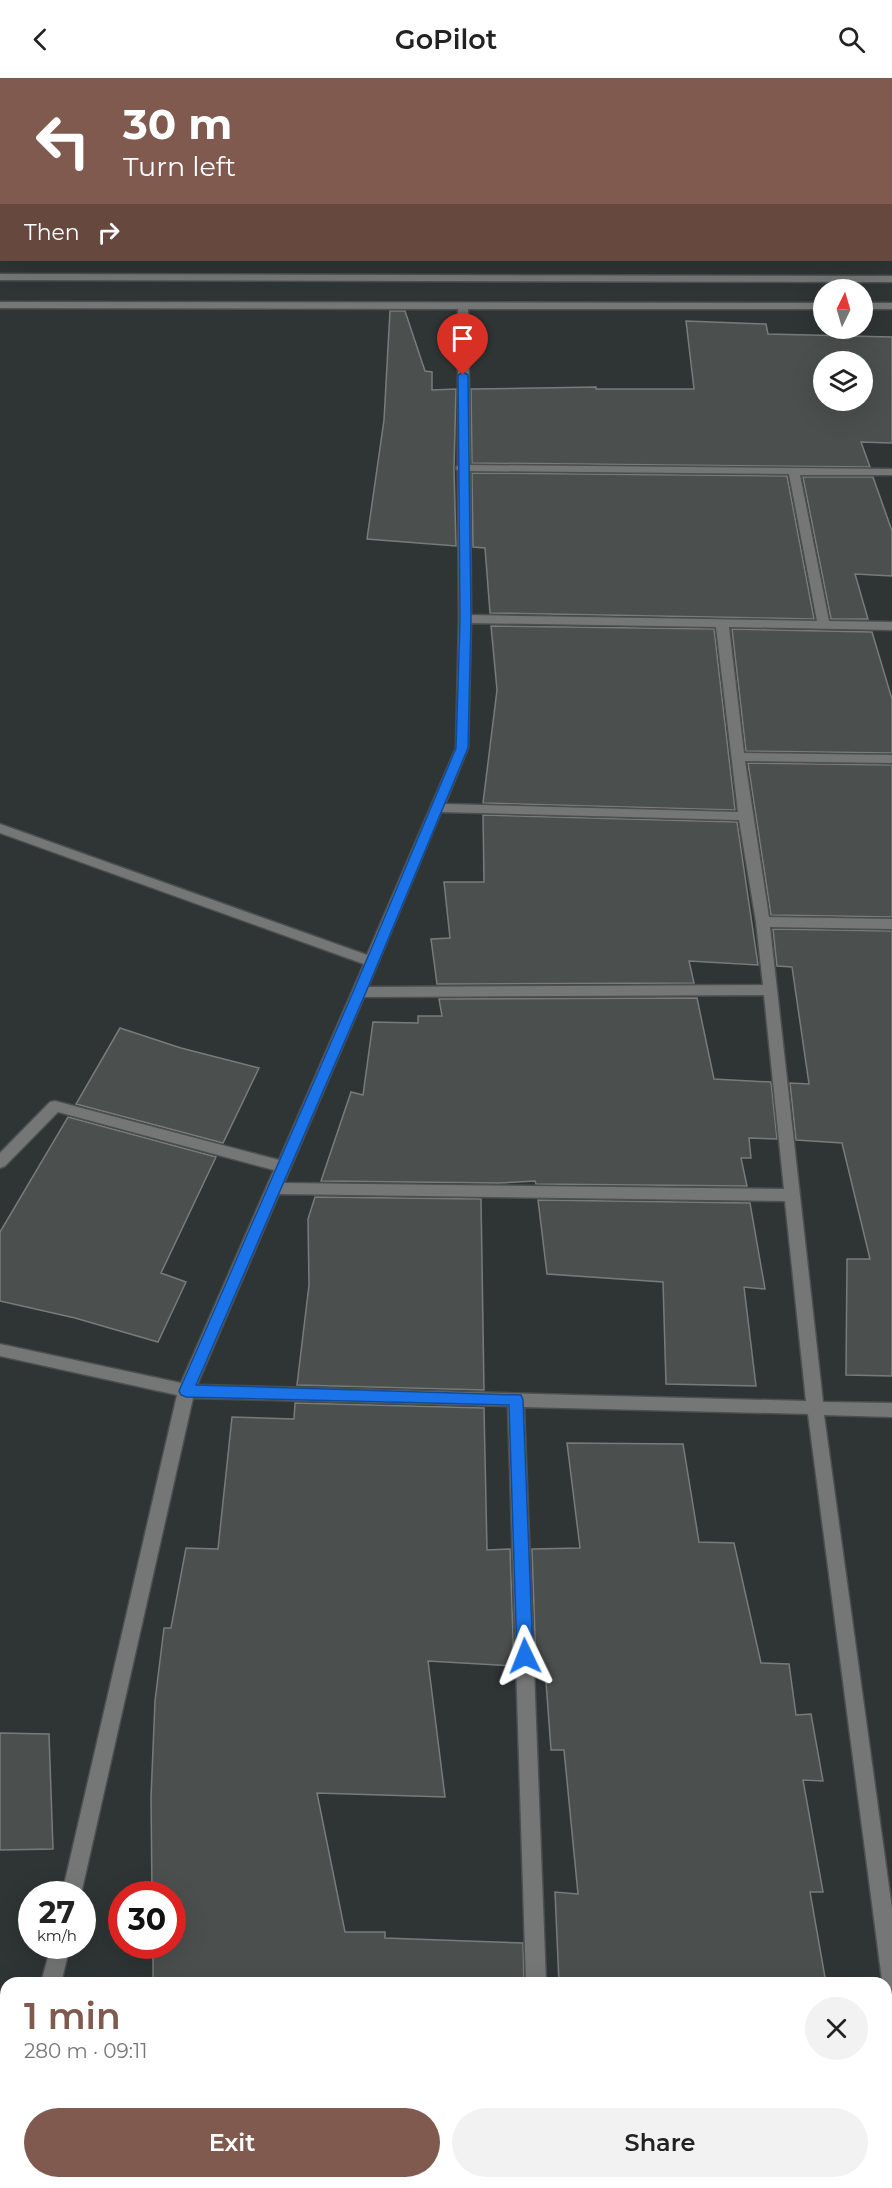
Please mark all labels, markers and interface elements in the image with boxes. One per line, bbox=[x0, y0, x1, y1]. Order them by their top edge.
icon: back bbox=[24, 23, 57, 56]
text: GoPilot bbox=[395, 23, 497, 56]
icon: search bbox=[835, 23, 868, 56]
text: 30 m bbox=[123, 98, 232, 150]
icon: left bbox=[24, 102, 102, 180]
text: Turn left bbox=[123, 150, 236, 183]
icon: right bbox=[92, 216, 125, 249]
text: Then bbox=[24, 219, 80, 246]
north arrow bbox=[813, 279, 873, 339]
map controls bbox=[813, 279, 873, 411]
pin bbox=[437, 313, 488, 375]
icon: arrive bbox=[446, 322, 479, 355]
button: layers bbox=[813, 351, 873, 411]
position arrow bbox=[493, 1624, 557, 1688]
speed limit sign: 30 bbox=[108, 1881, 186, 1959]
text: 27 bbox=[39, 1894, 75, 1931]
text: km/h bbox=[37, 1926, 77, 1945]
text: 1 min bbox=[24, 1994, 121, 2038]
button: close bbox=[805, 1997, 868, 2060]
text: 280 m · 09:11 bbox=[24, 2039, 147, 2063]
button: Exit bbox=[24, 2108, 440, 2177]
button: Share bbox=[452, 2108, 868, 2177]

